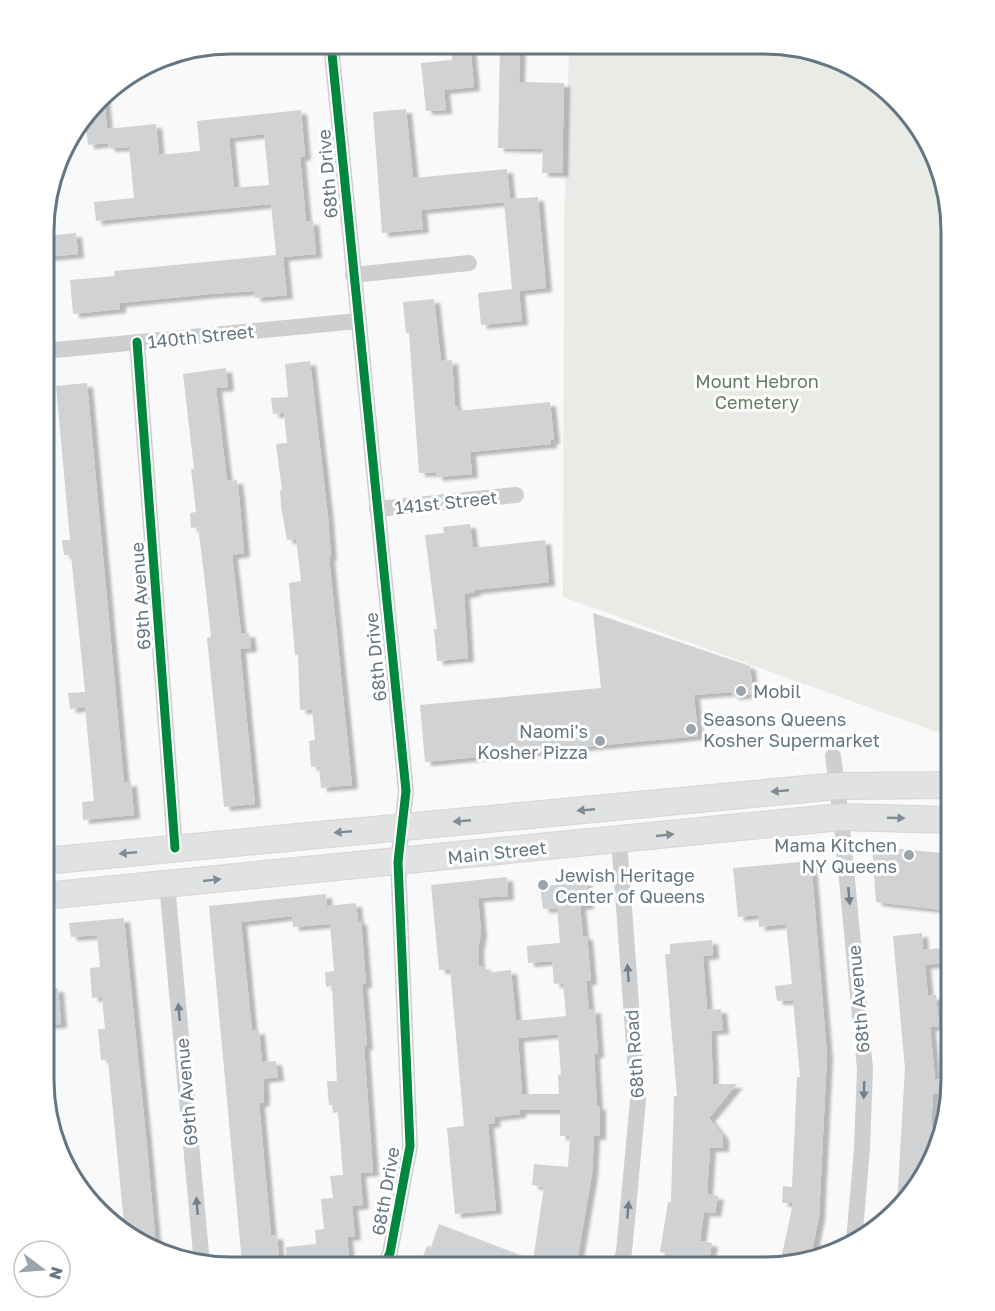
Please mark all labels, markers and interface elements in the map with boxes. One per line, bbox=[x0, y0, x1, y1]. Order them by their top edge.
street label: 68th Drive bbox=[312, 129, 342, 219]
street label: 140th Street bbox=[147, 319, 255, 353]
park label: Mount Hebron Cemetery bbox=[695, 370, 819, 413]
street label: 141st Street bbox=[394, 486, 498, 518]
street label: 69th Avenue bbox=[125, 541, 155, 651]
street label: 68th Drive bbox=[359, 611, 391, 703]
place label: Mobil bbox=[753, 680, 801, 702]
marker: Mobil bbox=[734, 684, 748, 698]
place label: Seasons Queens Kosher Supermarket bbox=[703, 708, 880, 751]
place label: Naomi's Kosher Pizza bbox=[477, 720, 588, 763]
marker: Seasons Queens Kosher Supermarket bbox=[684, 722, 698, 736]
marker: Naomi's Kosher Pizza bbox=[593, 734, 607, 748]
one-way arrow bbox=[770, 786, 789, 796]
one-way arrow bbox=[576, 805, 595, 815]
one-way arrow bbox=[887, 813, 906, 823]
one-way arrow bbox=[453, 816, 472, 826]
one-way arrow bbox=[334, 827, 353, 837]
one-way arrow bbox=[656, 830, 675, 840]
place label: Mama Kitchen NY Queens bbox=[774, 834, 897, 877]
street label: Main Street bbox=[446, 836, 548, 868]
one-way arrow bbox=[119, 848, 138, 858]
marker: Mama Kitchen NY Queens bbox=[902, 848, 916, 862]
place label: Jewish Heritage Center of Queens bbox=[555, 864, 705, 907]
one-way arrow bbox=[203, 875, 222, 885]
marker: Jewish Heritage Center of Queens bbox=[536, 878, 550, 892]
one-way arrow bbox=[844, 886, 854, 905]
street label: 68th Avenue bbox=[842, 944, 874, 1054]
one-way arrow bbox=[623, 964, 633, 983]
one-way arrow bbox=[174, 1002, 184, 1021]
street label: 68th Road bbox=[620, 1009, 648, 1099]
street label: 69th Avenue bbox=[170, 1037, 202, 1147]
one-way arrow bbox=[859, 1080, 869, 1099]
street label: 68th Drive bbox=[366, 1145, 404, 1237]
one-way arrow bbox=[192, 1196, 202, 1215]
one-way arrow bbox=[623, 1200, 633, 1219]
north arrow bbox=[12, 1239, 72, 1299]
text: N bbox=[45, 1265, 68, 1282]

